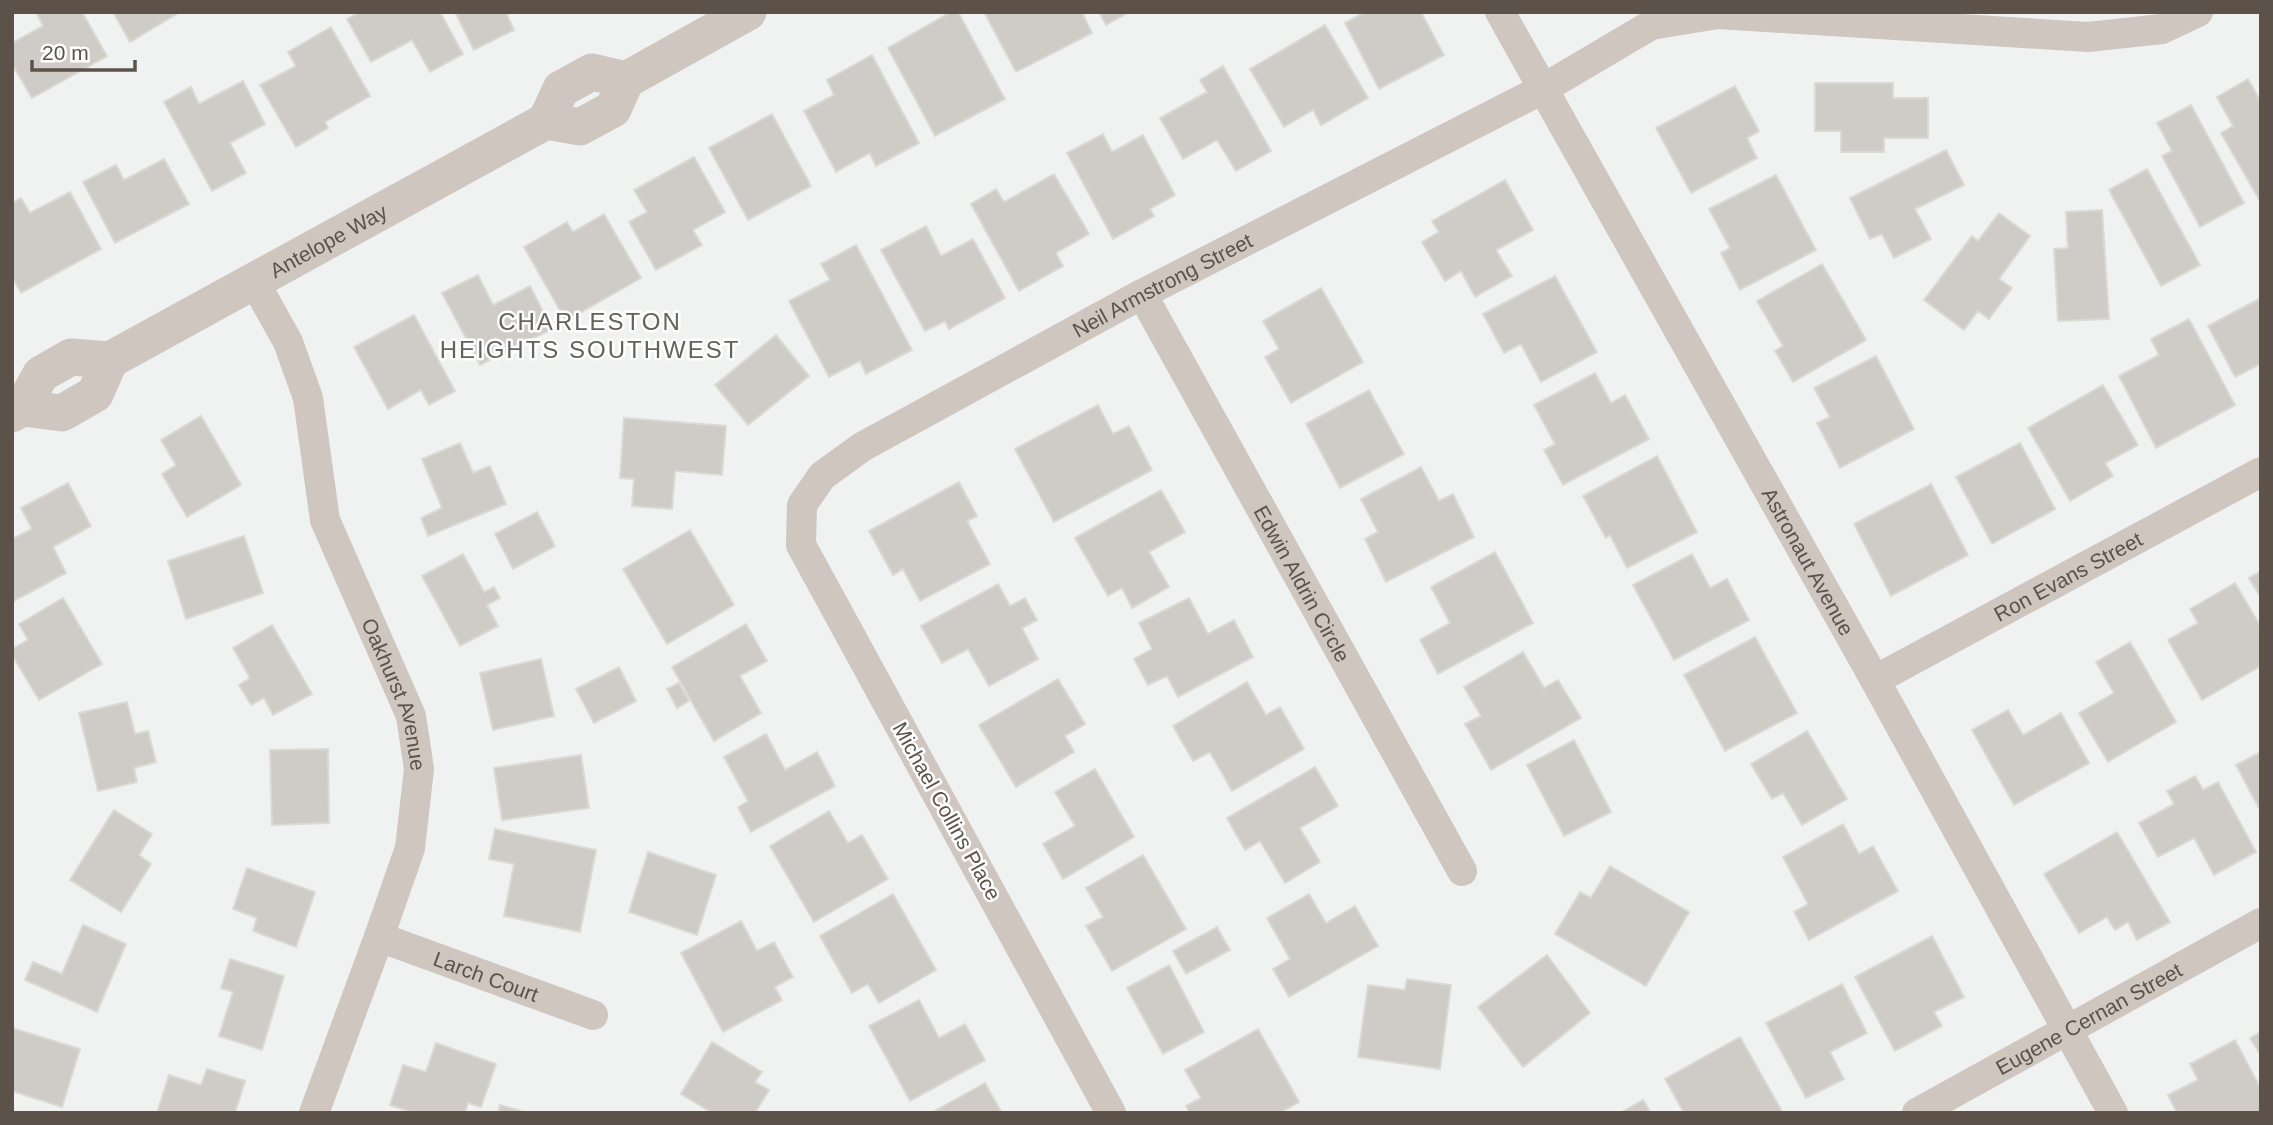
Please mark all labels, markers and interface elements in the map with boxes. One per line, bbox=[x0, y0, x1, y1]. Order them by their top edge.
scale bar bbox=[32, 28, 135, 72]
text: 20 m bbox=[42, 41, 89, 64]
street label: Antelope Way bbox=[266, 199, 391, 282]
street label: Neil Armstrong Street bbox=[1068, 228, 1256, 341]
district label: CHARLESTON HEIGHTS SOUTHWEST bbox=[440, 308, 740, 363]
street label: Astronaut Avenue bbox=[1758, 484, 1859, 639]
street label: Edwin Aldrin Circle bbox=[1250, 501, 1355, 666]
street label: Ron Evans Street bbox=[1990, 527, 2146, 625]
street label: Oakhurst Avenue bbox=[358, 614, 431, 772]
street label: Michael Collins Place bbox=[889, 718, 1005, 904]
street label: Larch Court bbox=[431, 946, 542, 1006]
street label: Eugene Cernan Street bbox=[1991, 958, 2186, 1079]

